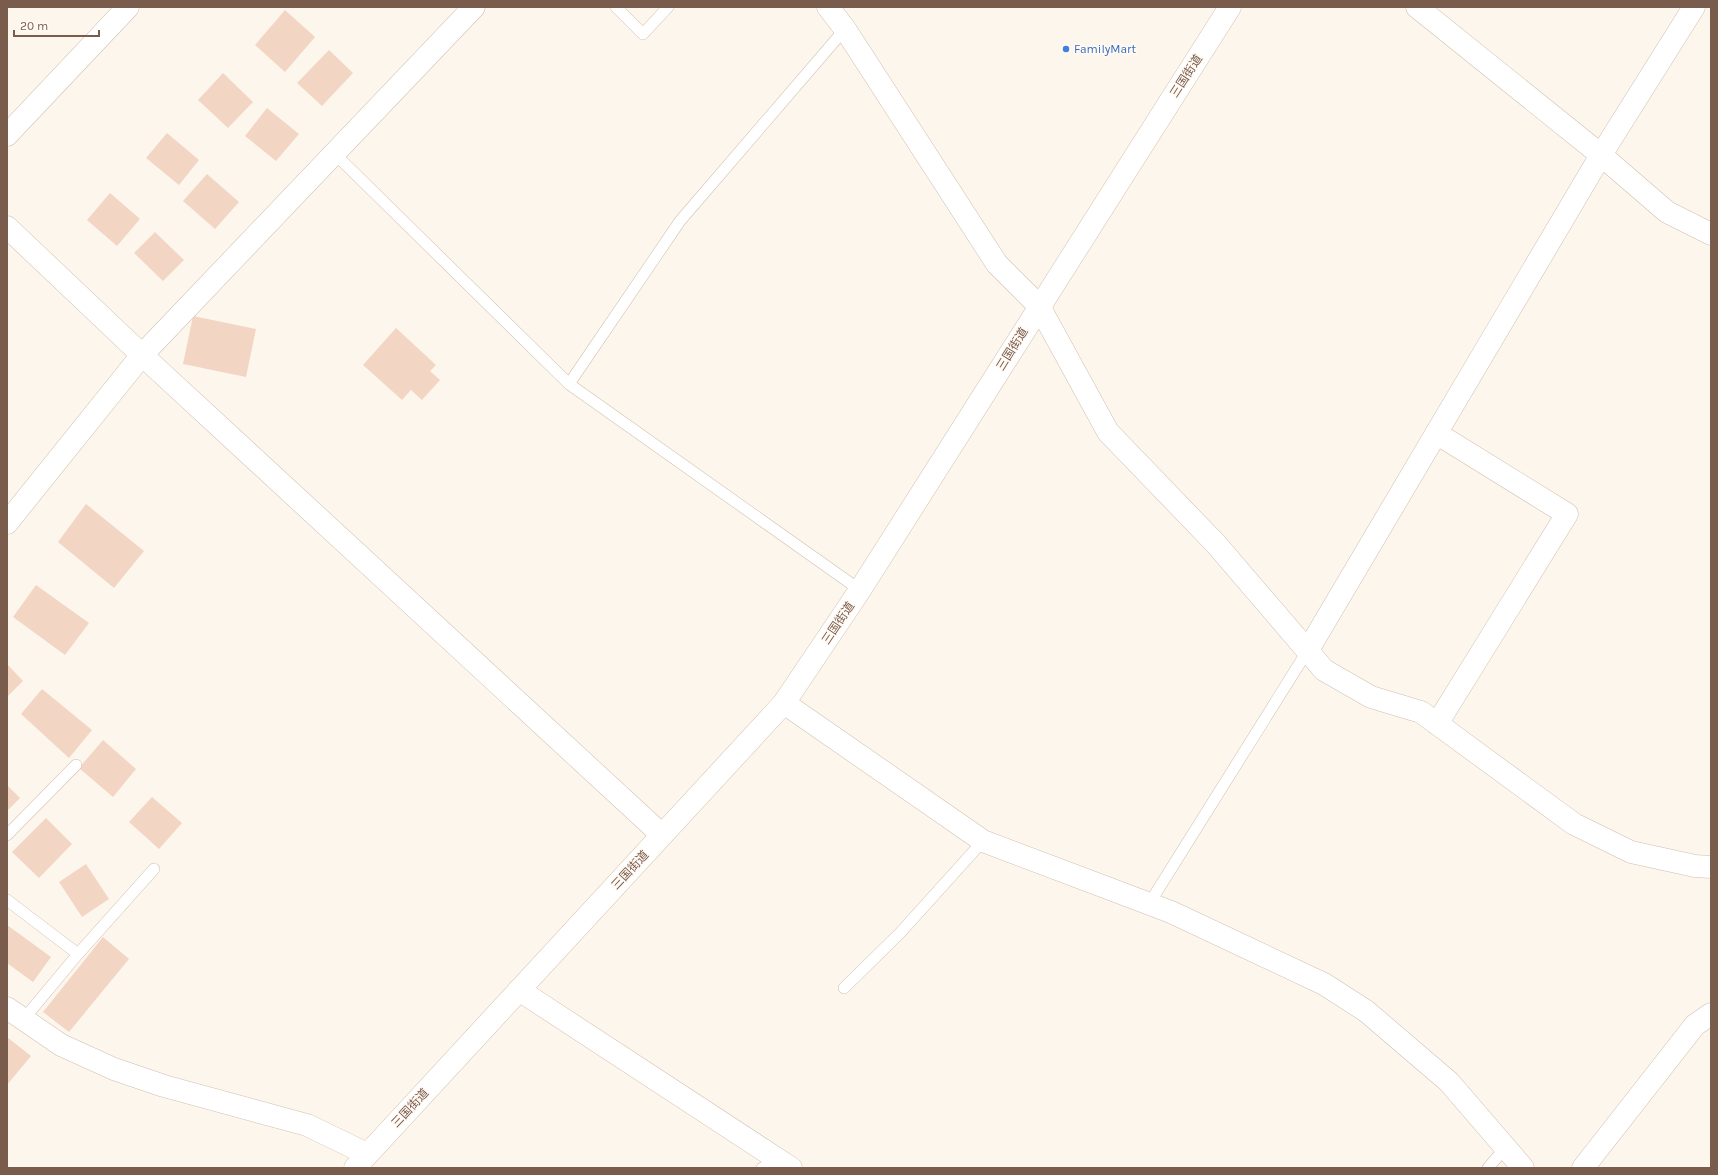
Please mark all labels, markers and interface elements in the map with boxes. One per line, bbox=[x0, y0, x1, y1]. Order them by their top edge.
scale bar bbox=[14, 12, 99, 38]
text: 20 m bbox=[20, 19, 48, 33]
place label: FamilyMart bbox=[1074, 42, 1136, 56]
marker: FamilyMart bbox=[1061, 44, 1071, 54]
street label: 三国街道 bbox=[1167, 52, 1205, 100]
street label: 三国街道 bbox=[993, 325, 1031, 373]
street label: 三国街道 bbox=[819, 599, 857, 647]
street label: 三国街道 bbox=[609, 848, 651, 892]
street label: 三国街道 bbox=[389, 1086, 431, 1130]

